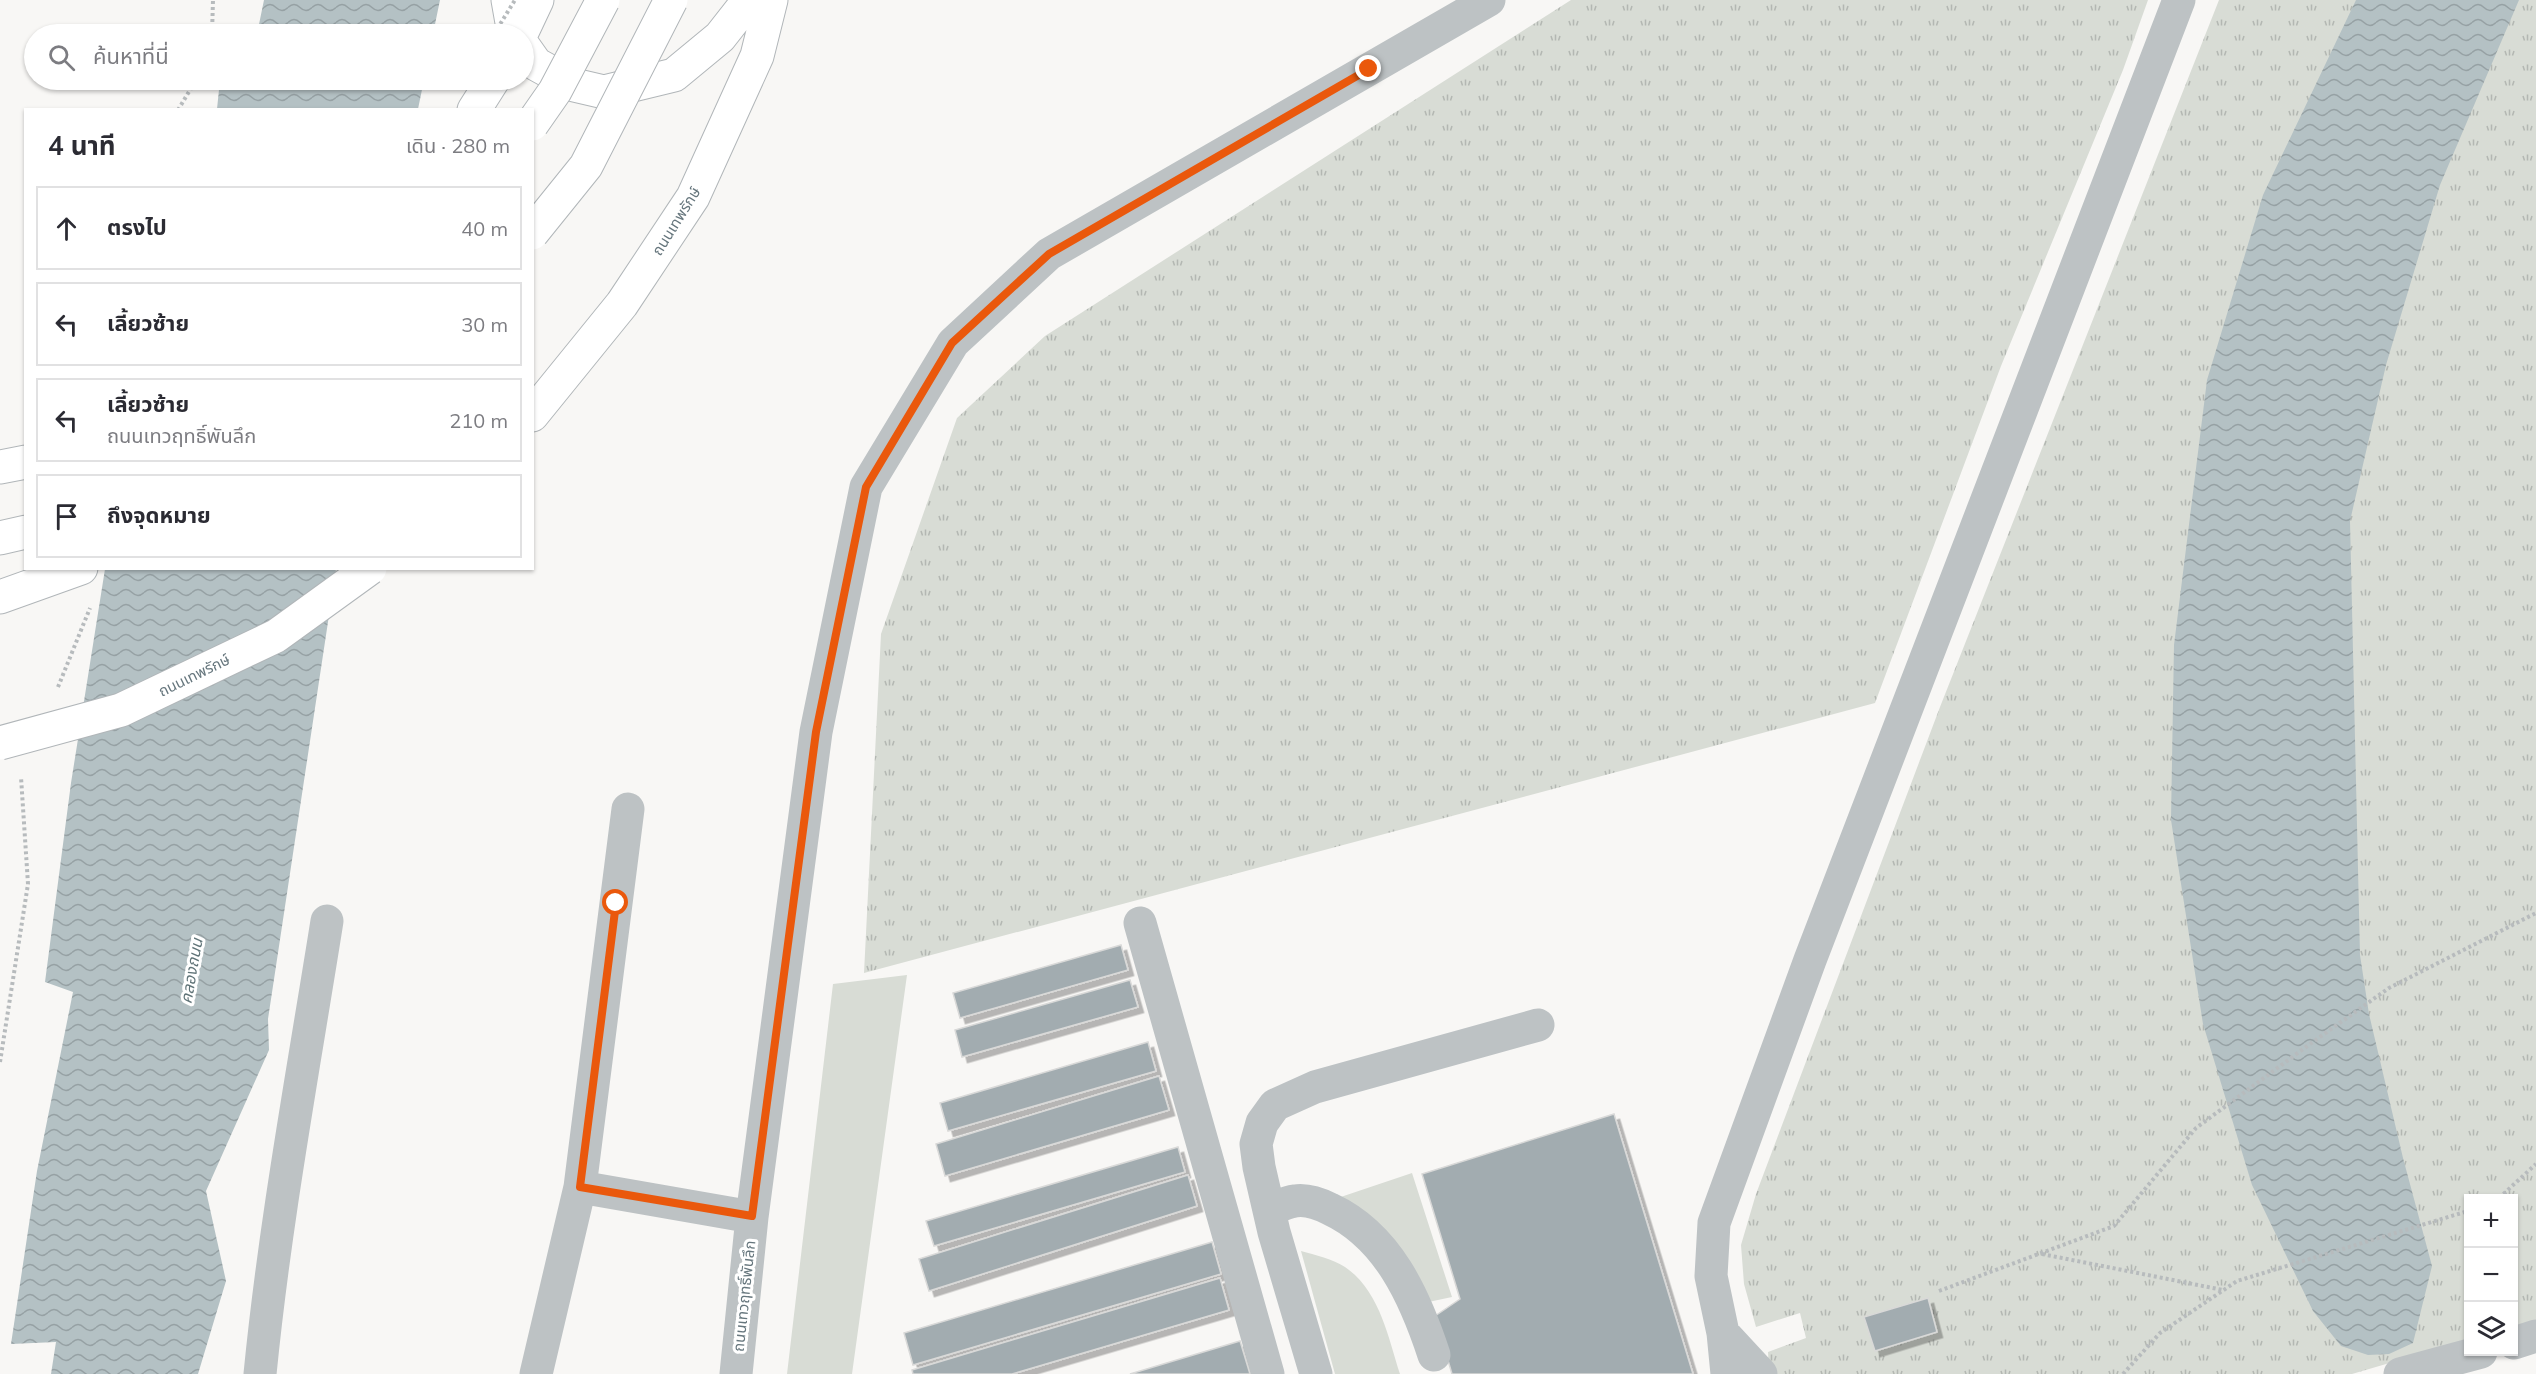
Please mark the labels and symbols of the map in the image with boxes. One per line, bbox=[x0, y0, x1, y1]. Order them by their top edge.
route end bbox=[1355, 55, 1381, 81]
street label: ถนนเทพรักษ์ bbox=[647, 183, 705, 259]
street label: ถนนเทพรักษ์ bbox=[155, 649, 233, 700]
route start bbox=[602, 889, 628, 915]
water label: คลองถนน bbox=[175, 936, 207, 1005]
street label: ถนนเทวฤทธิ์พันลึก bbox=[729, 1239, 759, 1353]

